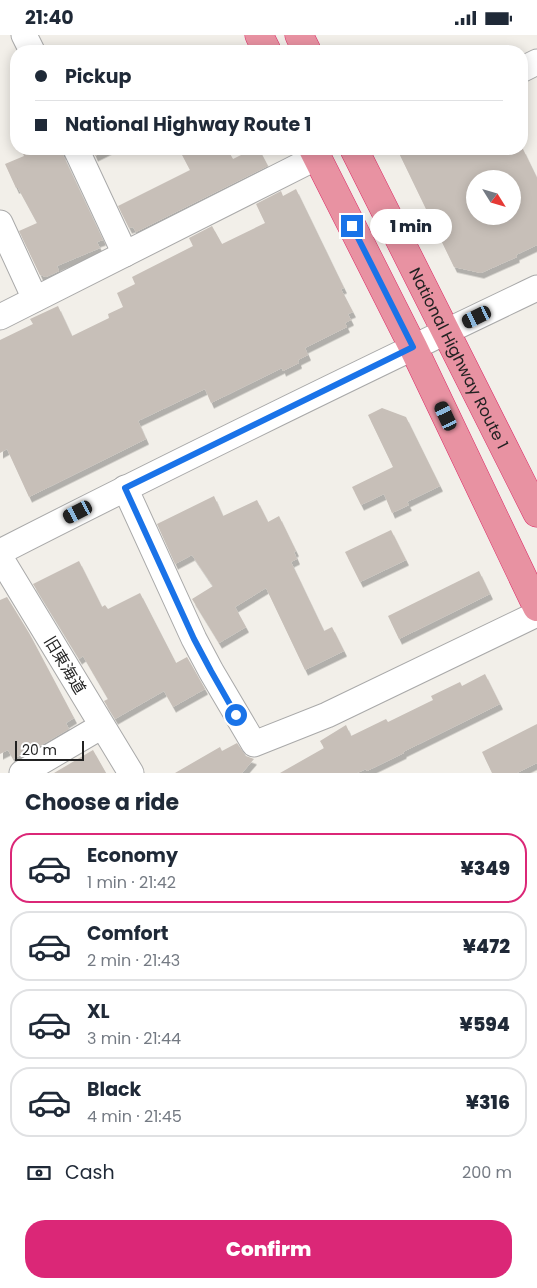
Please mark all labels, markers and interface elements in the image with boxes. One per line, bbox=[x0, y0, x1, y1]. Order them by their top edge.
text: 21:40 bbox=[25, 4, 74, 31]
text: Pickup bbox=[65, 63, 131, 90]
text: National Highway Route 1 bbox=[65, 111, 311, 138]
north arrow bbox=[466, 170, 521, 225]
map controls bbox=[466, 170, 521, 225]
callout: 1 min bbox=[370, 209, 452, 243]
route end bbox=[341, 215, 363, 237]
text: 1 min bbox=[390, 215, 432, 238]
street label: National Highway Route 1 bbox=[404, 264, 514, 453]
car bbox=[460, 304, 493, 330]
car bbox=[432, 399, 459, 433]
car bbox=[61, 499, 94, 525]
street label: 旧東海道 bbox=[39, 632, 91, 698]
route start bbox=[225, 704, 247, 726]
scale bar bbox=[15, 738, 84, 761]
text: 20 m bbox=[22, 740, 57, 760]
text: Choose a ride bbox=[25, 787, 179, 818]
text: Economy bbox=[87, 842, 178, 869]
icon: car bbox=[27, 846, 72, 891]
text: ¥349 bbox=[460, 855, 510, 882]
text: 1 min · 21:42 bbox=[87, 871, 176, 894]
text: Comfort bbox=[87, 920, 169, 947]
icon: car bbox=[27, 924, 72, 969]
text: ¥472 bbox=[463, 933, 510, 960]
text: 2 min · 21:43 bbox=[87, 949, 180, 972]
text: XL bbox=[87, 998, 110, 1025]
icon: car bbox=[27, 1002, 72, 1047]
text: ¥594 bbox=[460, 1011, 510, 1038]
text: 3 min · 21:44 bbox=[87, 1027, 181, 1050]
text: Black bbox=[87, 1076, 141, 1103]
icon: car bbox=[27, 1080, 72, 1125]
text: ¥316 bbox=[466, 1089, 510, 1116]
text: 4 min · 21:45 bbox=[87, 1105, 182, 1128]
icon: cash bbox=[25, 1159, 53, 1187]
text: Cash bbox=[65, 1159, 115, 1186]
text: 200 m bbox=[462, 1161, 512, 1184]
button: Confirm bbox=[25, 1220, 512, 1278]

